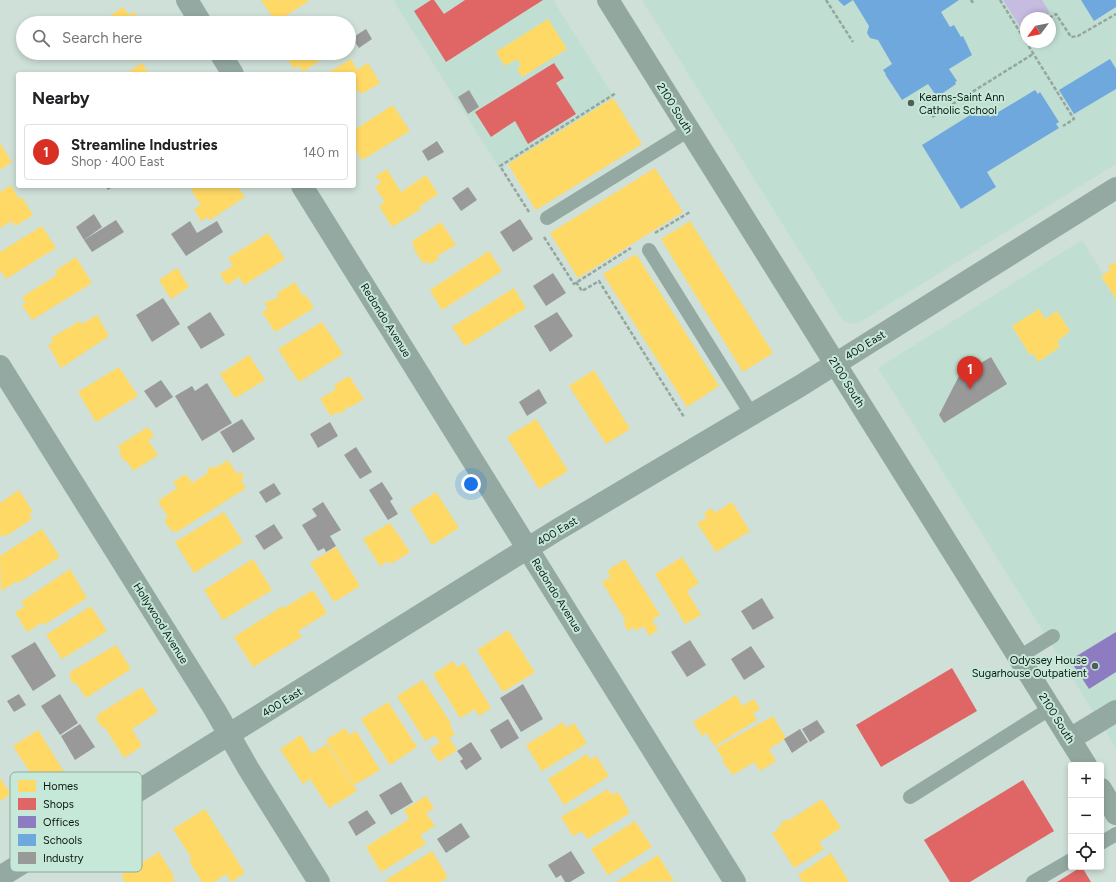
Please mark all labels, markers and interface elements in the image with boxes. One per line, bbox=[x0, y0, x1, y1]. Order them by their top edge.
north arrow bbox=[1020, 12, 1056, 48]
search box bbox=[16, 16, 356, 60]
icon: search bbox=[30, 27, 52, 49]
text: Search here bbox=[62, 29, 142, 47]
street label: 2100 South bbox=[654, 81, 695, 136]
text: Nearby bbox=[32, 88, 90, 108]
place label: Kearns-Saint Ann Catholic School bbox=[919, 91, 1004, 117]
marker: Kearns-Saint Ann Catholic School bbox=[906, 98, 916, 108]
text: Streamline Industries bbox=[71, 136, 217, 154]
text: 1 bbox=[43, 145, 49, 160]
text: 140 m bbox=[303, 145, 339, 160]
text: Shop · 400 East bbox=[71, 154, 164, 169]
street label: Redondo Avenue bbox=[358, 281, 414, 360]
street label: 400 East bbox=[843, 328, 888, 363]
street label: 2100 South bbox=[826, 355, 867, 410]
pin: 1 bbox=[957, 356, 983, 389]
your location bbox=[461, 474, 481, 494]
street label: 400 East bbox=[535, 514, 580, 549]
street label: Redondo Avenue bbox=[529, 556, 585, 635]
street label: Hollywood Avenue bbox=[130, 580, 191, 666]
place label: Odyssey House Sugarhouse Outpatient bbox=[972, 654, 1087, 680]
marker: Odyssey House Sugarhouse Outpatient bbox=[1090, 661, 1100, 671]
street label: 400 East bbox=[260, 685, 305, 720]
street label: 2100 South bbox=[1036, 691, 1077, 746]
map controls bbox=[1068, 762, 1104, 870]
button: + bbox=[1068, 762, 1104, 798]
legend bbox=[10, 772, 142, 872]
text: Homes bbox=[43, 780, 78, 793]
text: Shops bbox=[43, 798, 74, 811]
button: − bbox=[1068, 798, 1104, 834]
text: Offices bbox=[43, 816, 79, 829]
text: Schools bbox=[43, 834, 82, 847]
button: locate bbox=[1068, 834, 1104, 870]
text: Industry bbox=[43, 852, 84, 865]

